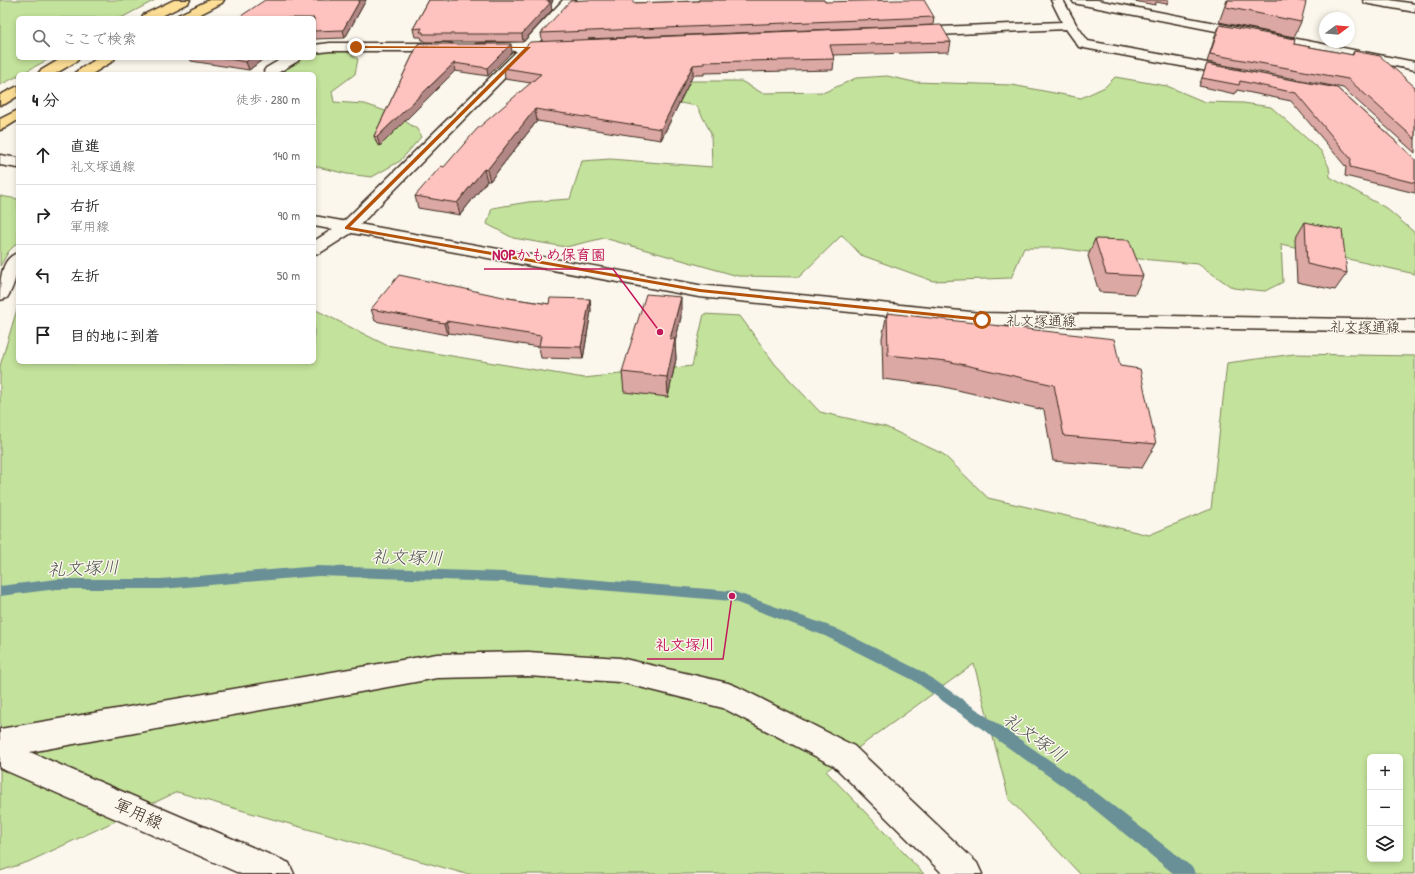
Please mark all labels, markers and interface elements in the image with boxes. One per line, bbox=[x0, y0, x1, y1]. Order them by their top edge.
north arrow bbox=[1319, 12, 1355, 48]
search box bbox=[16, 16, 316, 60]
icon: search bbox=[30, 27, 52, 49]
text: ここで検索 bbox=[62, 28, 137, 49]
route end bbox=[347, 38, 365, 56]
text: 4 分 bbox=[32, 88, 59, 111]
text: 徒歩 · 280 m bbox=[236, 90, 300, 108]
text: 直進 bbox=[70, 135, 100, 156]
icon: ahead bbox=[32, 144, 54, 166]
text: 140 m bbox=[273, 146, 300, 164]
text: 礼文塚通線 bbox=[70, 157, 135, 175]
text: 右折 bbox=[70, 195, 100, 216]
icon: right bbox=[32, 204, 54, 226]
text: 90 m bbox=[278, 206, 300, 224]
text: 軍用線 bbox=[70, 217, 109, 235]
callout: NOPかもめ保育園 bbox=[484, 242, 613, 269]
text: NOPかもめ保育園 bbox=[492, 244, 606, 265]
icon: left bbox=[32, 264, 54, 286]
text: 左折 bbox=[70, 265, 100, 286]
text: 50 m bbox=[277, 266, 300, 284]
street label: 礼文塚通線 bbox=[1006, 310, 1076, 330]
route start bbox=[973, 311, 991, 329]
street label: 礼文塚通線 bbox=[1330, 316, 1400, 336]
icon: arrive bbox=[32, 324, 54, 346]
text: 目的地に到着 bbox=[70, 325, 160, 346]
water label: 礼文塚川 bbox=[371, 543, 443, 571]
water label: 礼文塚川 bbox=[47, 554, 119, 582]
callout: 礼文塚川 bbox=[647, 632, 723, 659]
text: 礼文塚川 bbox=[655, 634, 715, 655]
water label: 礼文塚川 bbox=[998, 706, 1072, 768]
map controls bbox=[1367, 754, 1403, 862]
button: + bbox=[1367, 754, 1403, 790]
button: − bbox=[1367, 790, 1403, 826]
street label: 軍用線 bbox=[111, 792, 167, 834]
button: layers bbox=[1367, 826, 1403, 862]

